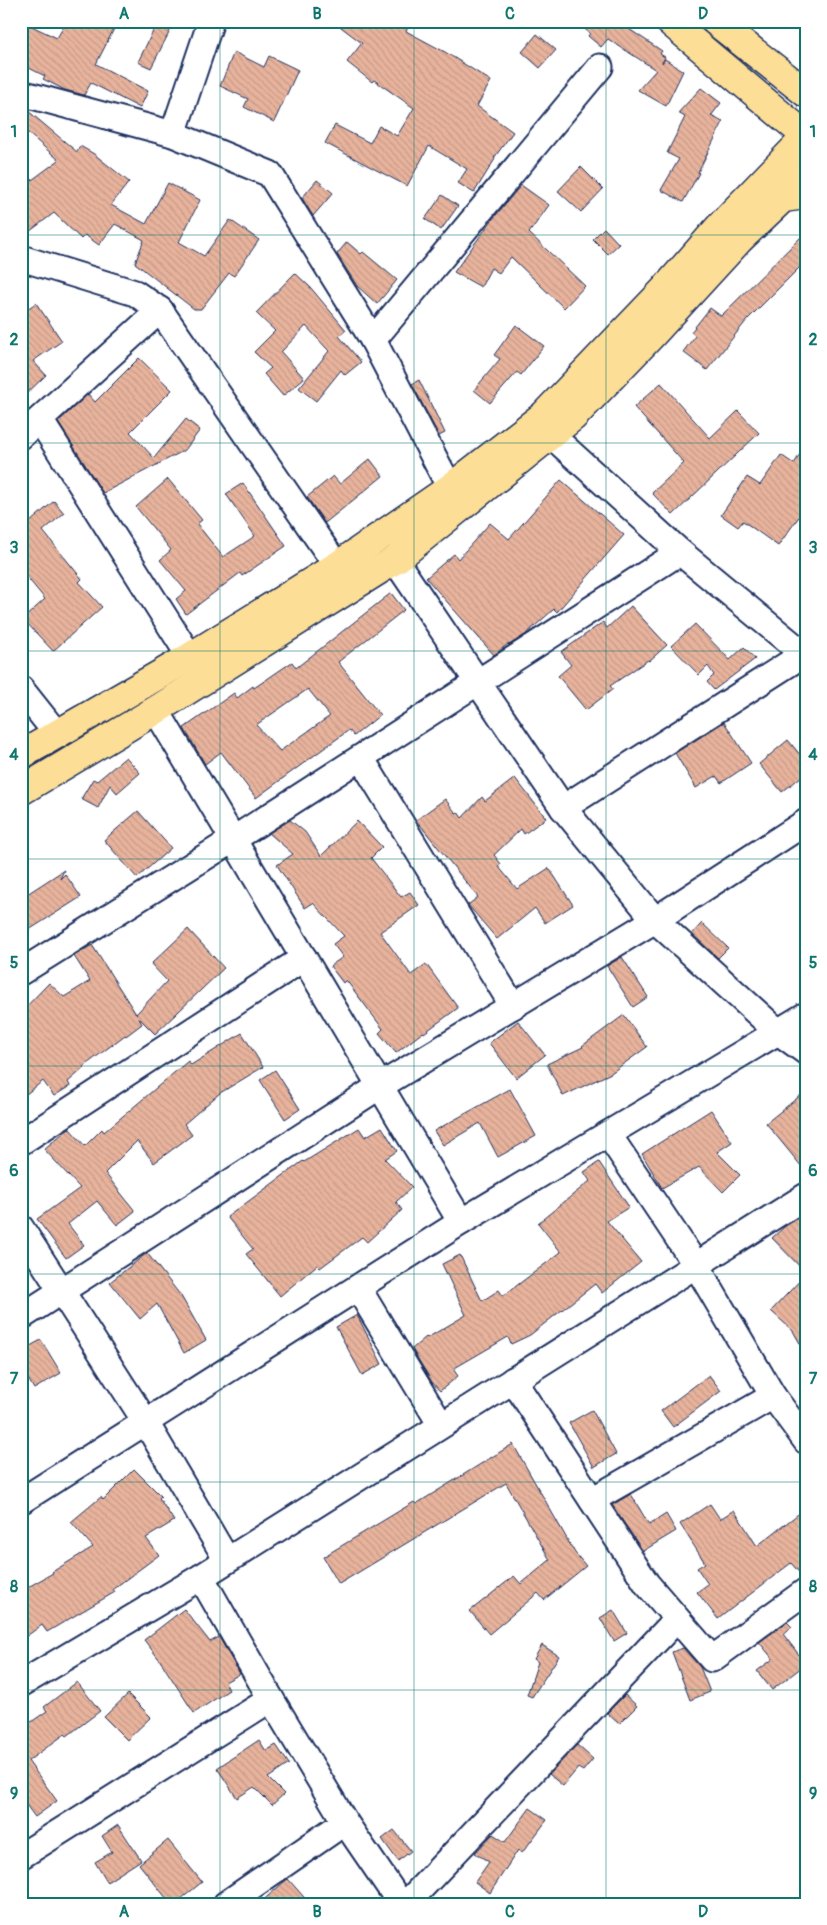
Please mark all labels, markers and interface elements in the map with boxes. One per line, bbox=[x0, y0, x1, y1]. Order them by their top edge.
text: A bbox=[119, 4, 130, 24]
text: B bbox=[312, 4, 322, 24]
text: C bbox=[505, 4, 515, 24]
text: D bbox=[698, 4, 708, 24]
text: 1 bbox=[11, 122, 17, 142]
text: 1 bbox=[810, 122, 816, 142]
text: 2 bbox=[10, 330, 19, 350]
text: 2 bbox=[809, 330, 818, 350]
text: 3 bbox=[10, 538, 19, 558]
text: 3 bbox=[809, 538, 818, 558]
text: 4 bbox=[9, 745, 19, 765]
text: 4 bbox=[808, 745, 818, 765]
text: 5 bbox=[10, 953, 19, 973]
text: 5 bbox=[809, 953, 818, 973]
text: 6 bbox=[9, 1161, 19, 1181]
text: 6 bbox=[808, 1161, 818, 1181]
text: 7 bbox=[10, 1369, 19, 1389]
text: 7 bbox=[809, 1369, 818, 1389]
text: 8 bbox=[10, 1577, 18, 1597]
text: 8 bbox=[809, 1577, 817, 1597]
text: 9 bbox=[10, 1784, 18, 1804]
text: 9 bbox=[809, 1784, 817, 1804]
text: A bbox=[119, 1902, 130, 1922]
text: B bbox=[312, 1902, 322, 1922]
text: C bbox=[505, 1902, 515, 1922]
text: D bbox=[698, 1902, 708, 1922]

